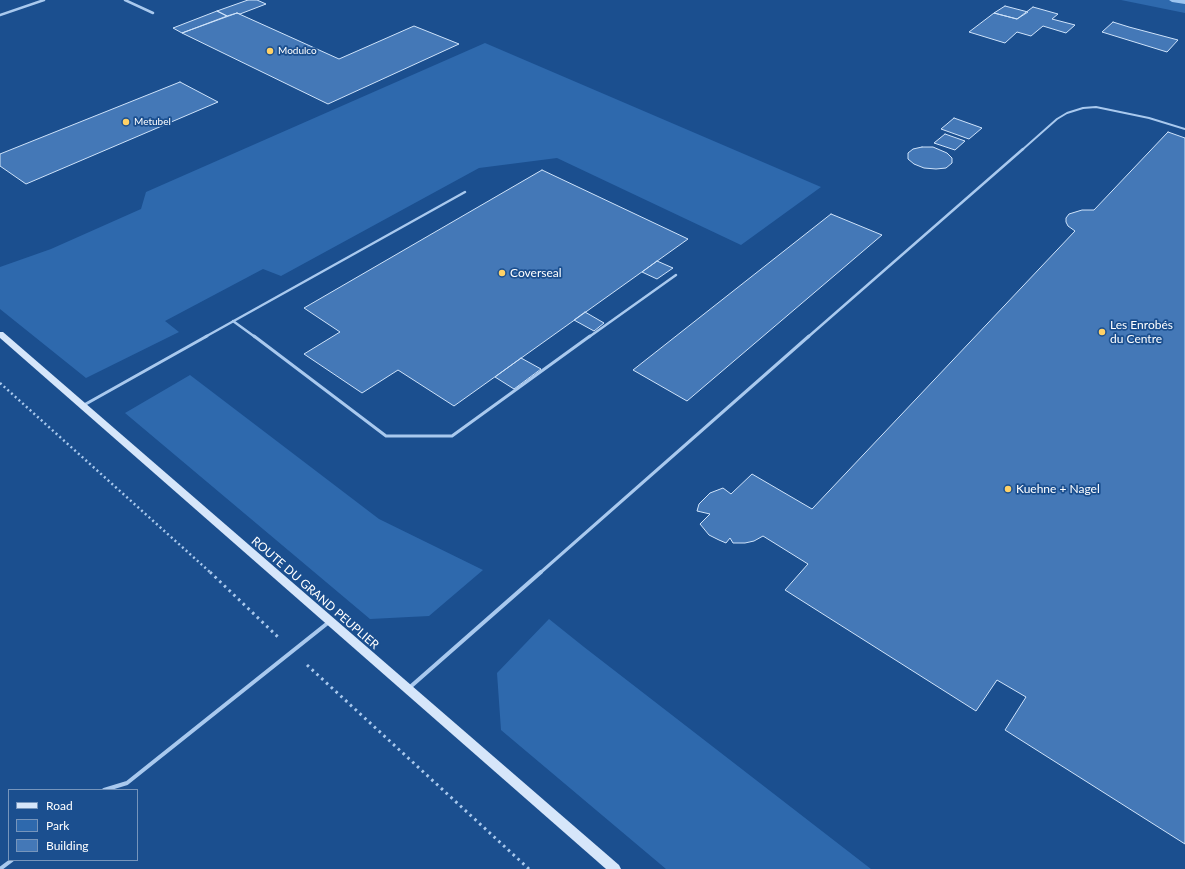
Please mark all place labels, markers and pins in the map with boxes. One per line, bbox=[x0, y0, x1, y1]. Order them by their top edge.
place label: Modulco bbox=[278, 45, 317, 57]
marker: Modulco bbox=[265, 46, 275, 56]
place label: Metubel bbox=[134, 116, 171, 128]
marker: Metubel bbox=[121, 117, 131, 127]
place label: Coverseal bbox=[510, 266, 562, 280]
marker: Coverseal bbox=[497, 268, 507, 278]
place label: Les Enrobés du Centre bbox=[1110, 318, 1173, 346]
marker: Les Enrobés du Centre bbox=[1097, 327, 1107, 337]
place label: Kuehne + Nagel bbox=[1016, 482, 1100, 496]
marker: Kuehne + Nagel bbox=[1003, 484, 1013, 494]

